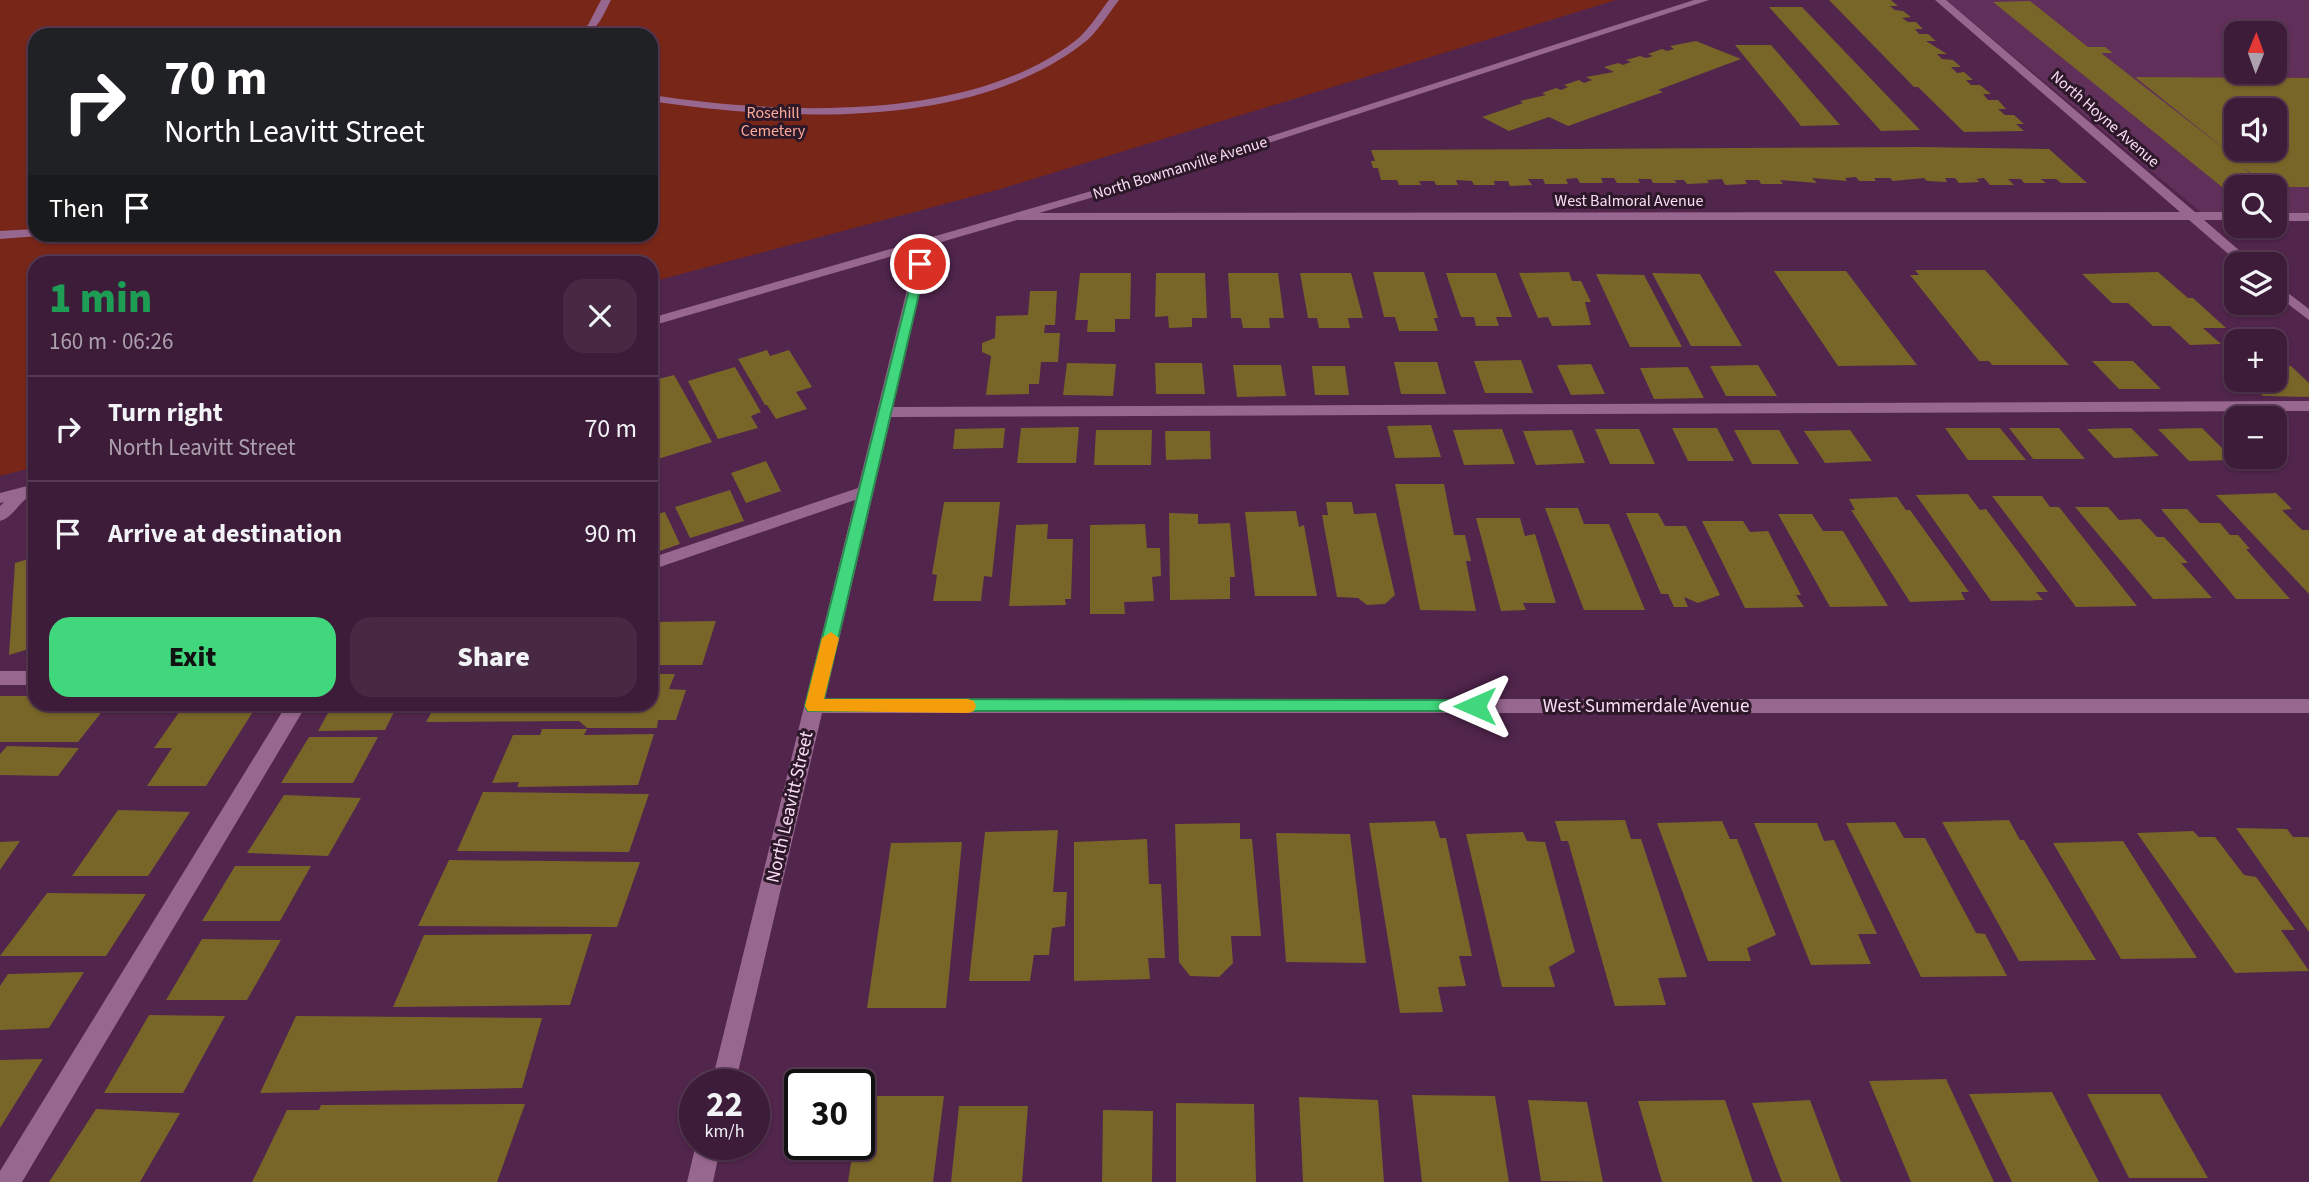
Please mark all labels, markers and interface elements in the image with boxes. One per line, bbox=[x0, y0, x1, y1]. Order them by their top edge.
north arrow bbox=[2224, 21, 2287, 84]
map controls bbox=[2224, 21, 2287, 469]
text: 70 m bbox=[164, 44, 268, 114]
icon: right bbox=[49, 56, 140, 147]
street label: North Hoyne Avenue bbox=[2046, 66, 2164, 172]
button: sound bbox=[2224, 98, 2287, 161]
park label: Rosehill Cemetery bbox=[741, 102, 806, 142]
text: North Leavitt Street bbox=[164, 109, 425, 155]
street label: North Bowmanville Avenue bbox=[1090, 131, 1270, 205]
button: search bbox=[2224, 175, 2287, 238]
icon: arrive bbox=[118, 189, 156, 227]
text: Then bbox=[49, 190, 104, 227]
street label: West Balmoral Avenue bbox=[1555, 190, 1703, 212]
pin bbox=[890, 234, 950, 294]
icon: arrive bbox=[901, 245, 939, 283]
button: layers bbox=[2224, 252, 2287, 315]
text: 1 min bbox=[49, 269, 152, 329]
button: close bbox=[563, 279, 637, 353]
text: 160 m · 06:26 bbox=[49, 325, 173, 358]
button: + bbox=[2224, 329, 2287, 392]
text: Turn right bbox=[108, 394, 223, 431]
button: − bbox=[2224, 406, 2287, 469]
icon: right bbox=[49, 410, 87, 448]
text: 70 m bbox=[584, 410, 637, 447]
text: North Leavitt Street bbox=[108, 431, 296, 464]
icon: arrive bbox=[49, 515, 87, 553]
text: Arrive at destination bbox=[108, 515, 342, 552]
text: 90 m bbox=[584, 515, 637, 552]
button: Exit bbox=[49, 617, 336, 697]
button: Share bbox=[350, 617, 637, 697]
position arrow bbox=[1438, 669, 1512, 743]
street label: West Summerdale Avenue bbox=[1543, 693, 1749, 720]
street label: North Leavitt Street bbox=[759, 728, 821, 886]
speed limit sign: 30 bbox=[784, 1069, 875, 1160]
text: 22 bbox=[706, 1080, 743, 1130]
text: km/h bbox=[705, 1119, 744, 1144]

